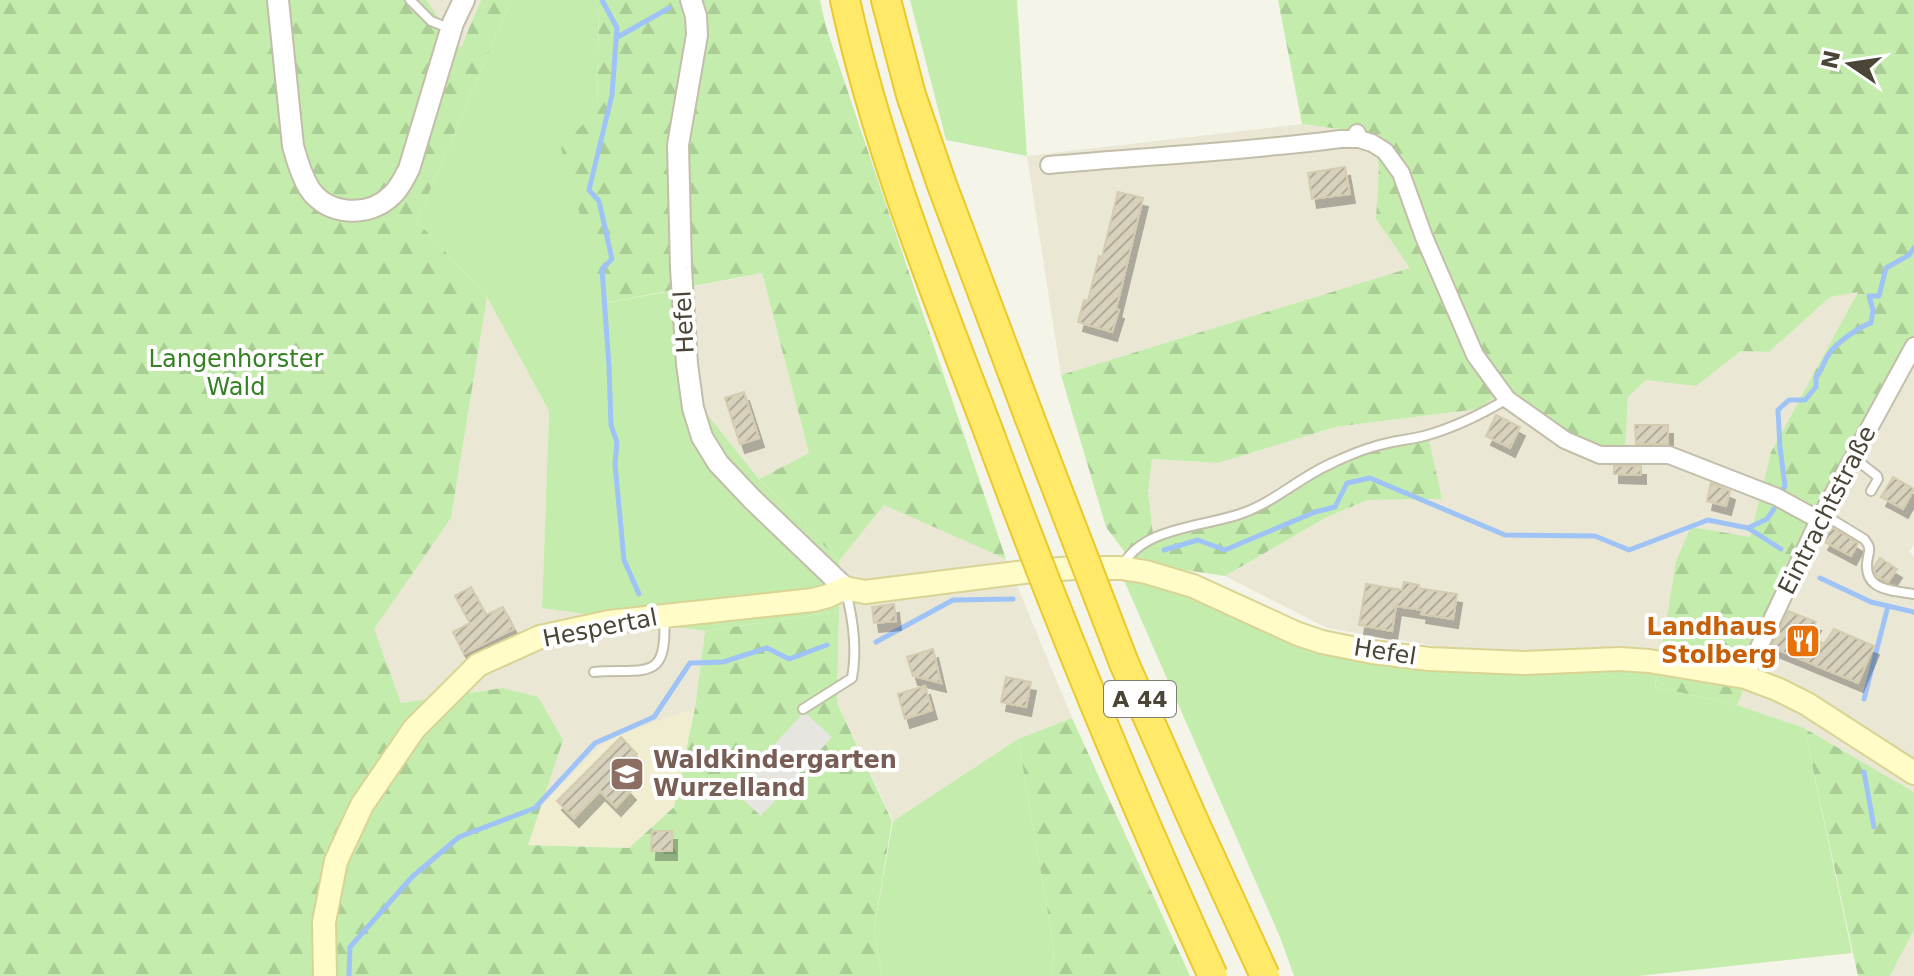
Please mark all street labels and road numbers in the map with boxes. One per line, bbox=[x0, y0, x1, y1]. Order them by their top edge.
street label: Hefel bbox=[668, 290, 700, 354]
street label: Eintrachtstraße bbox=[1772, 421, 1882, 599]
street label: Hespertal bbox=[540, 603, 660, 653]
street label: Hefel bbox=[1352, 633, 1418, 671]
road number: A 44 bbox=[1104, 681, 1176, 717]

